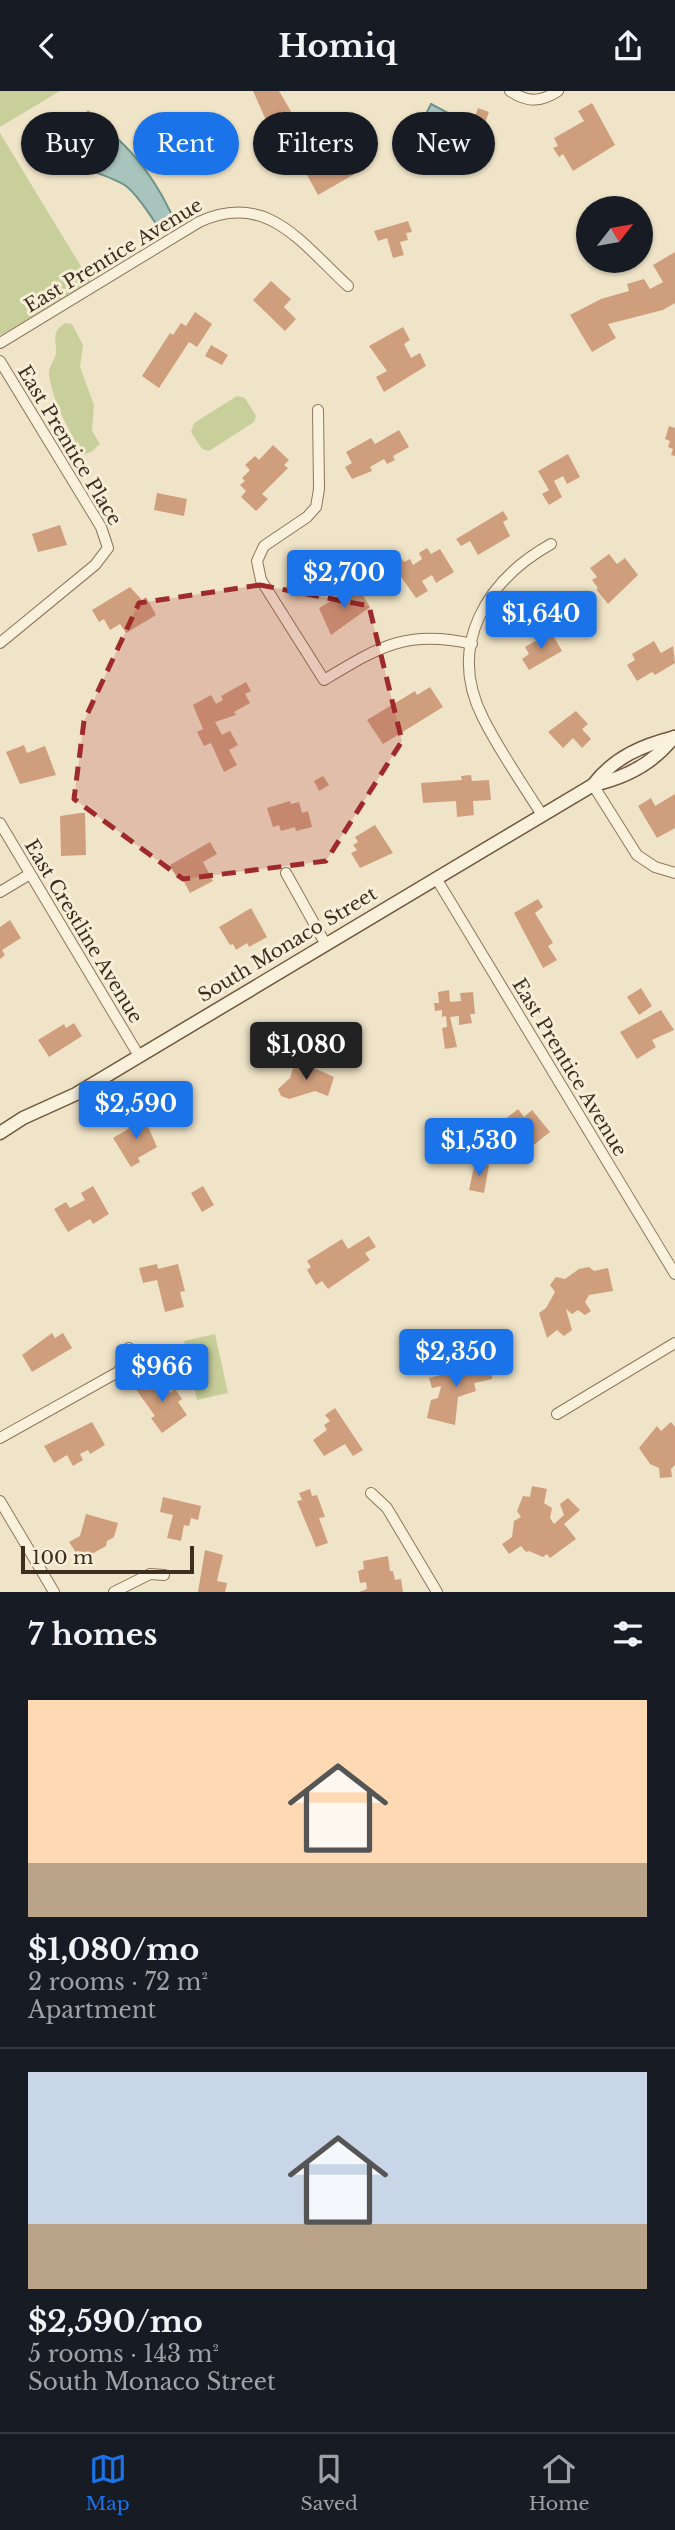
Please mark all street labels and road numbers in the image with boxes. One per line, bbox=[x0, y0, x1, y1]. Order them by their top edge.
street label: East Prentice Avenue bbox=[20, 193, 206, 318]
street label: East Prentice Place bbox=[13, 361, 126, 529]
street label: East Crestline Avenue bbox=[20, 835, 148, 1027]
street label: South Monaco Street bbox=[194, 881, 382, 1007]
street label: East Prentice Avenue bbox=[507, 974, 632, 1160]

